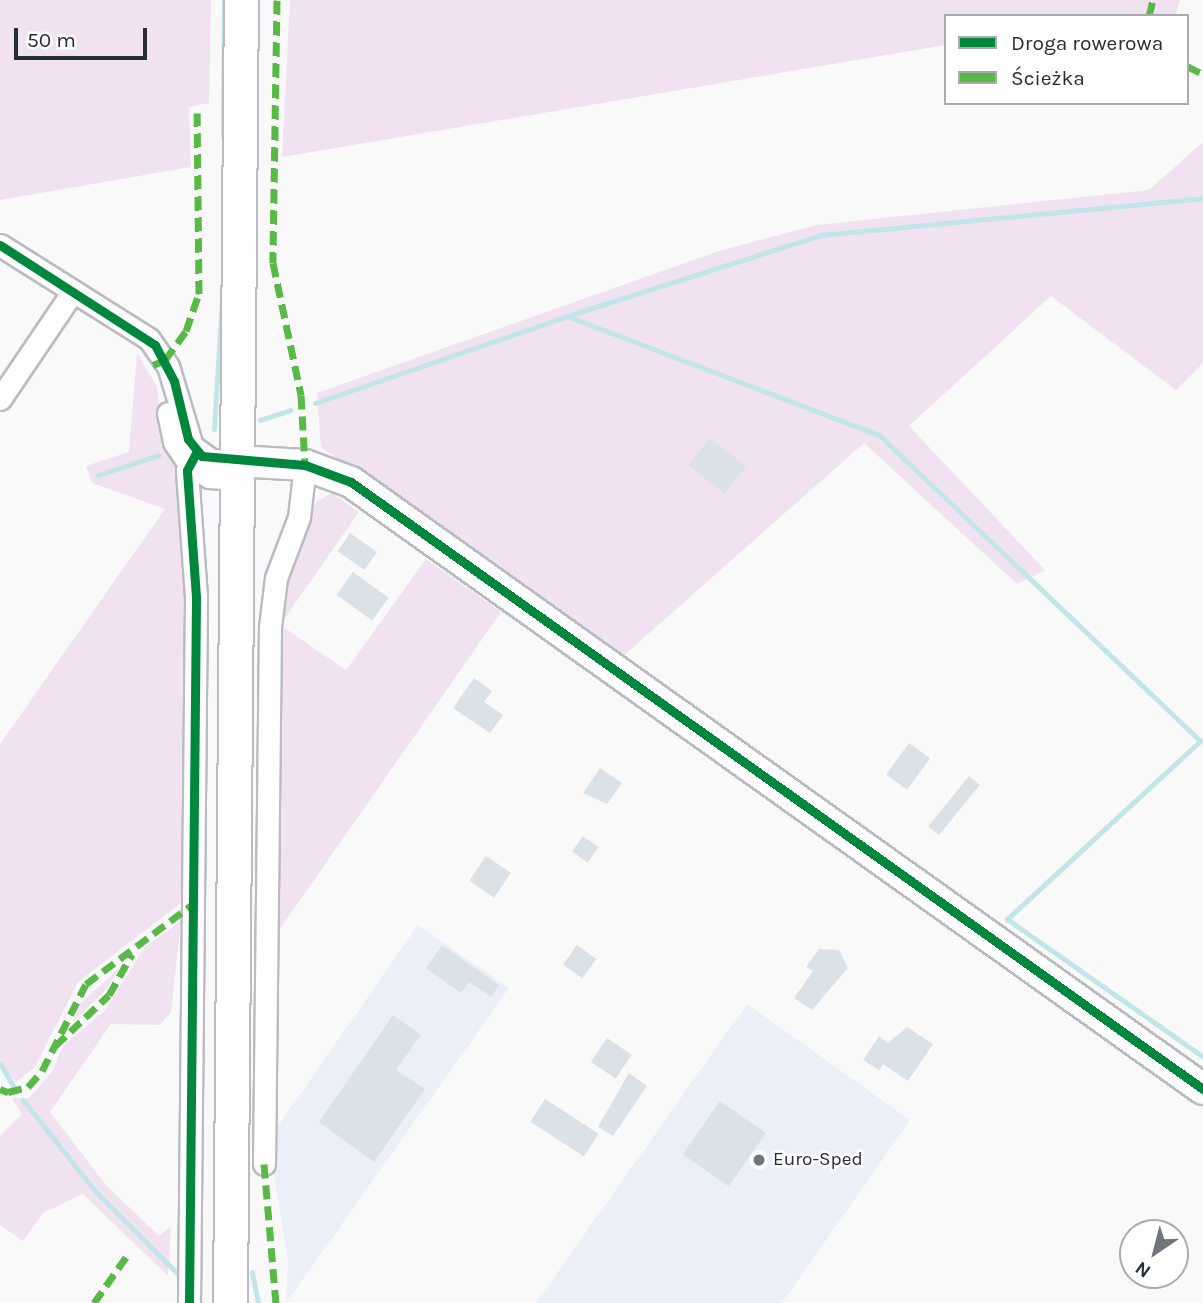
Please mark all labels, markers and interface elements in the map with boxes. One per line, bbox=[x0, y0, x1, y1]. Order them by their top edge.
scale bar bbox=[18, 14, 150, 58]
legend bbox=[944, 14, 1189, 105]
text: 50 m bbox=[27, 28, 76, 52]
text: Droga rowerowa bbox=[1011, 31, 1163, 55]
text: Ścieżka bbox=[1011, 66, 1085, 90]
place label: Euro-Sped bbox=[773, 1149, 863, 1171]
marker: Euro-Sped bbox=[751, 1152, 767, 1168]
north arrow bbox=[1119, 1219, 1189, 1289]
text: N bbox=[1131, 1257, 1155, 1282]

